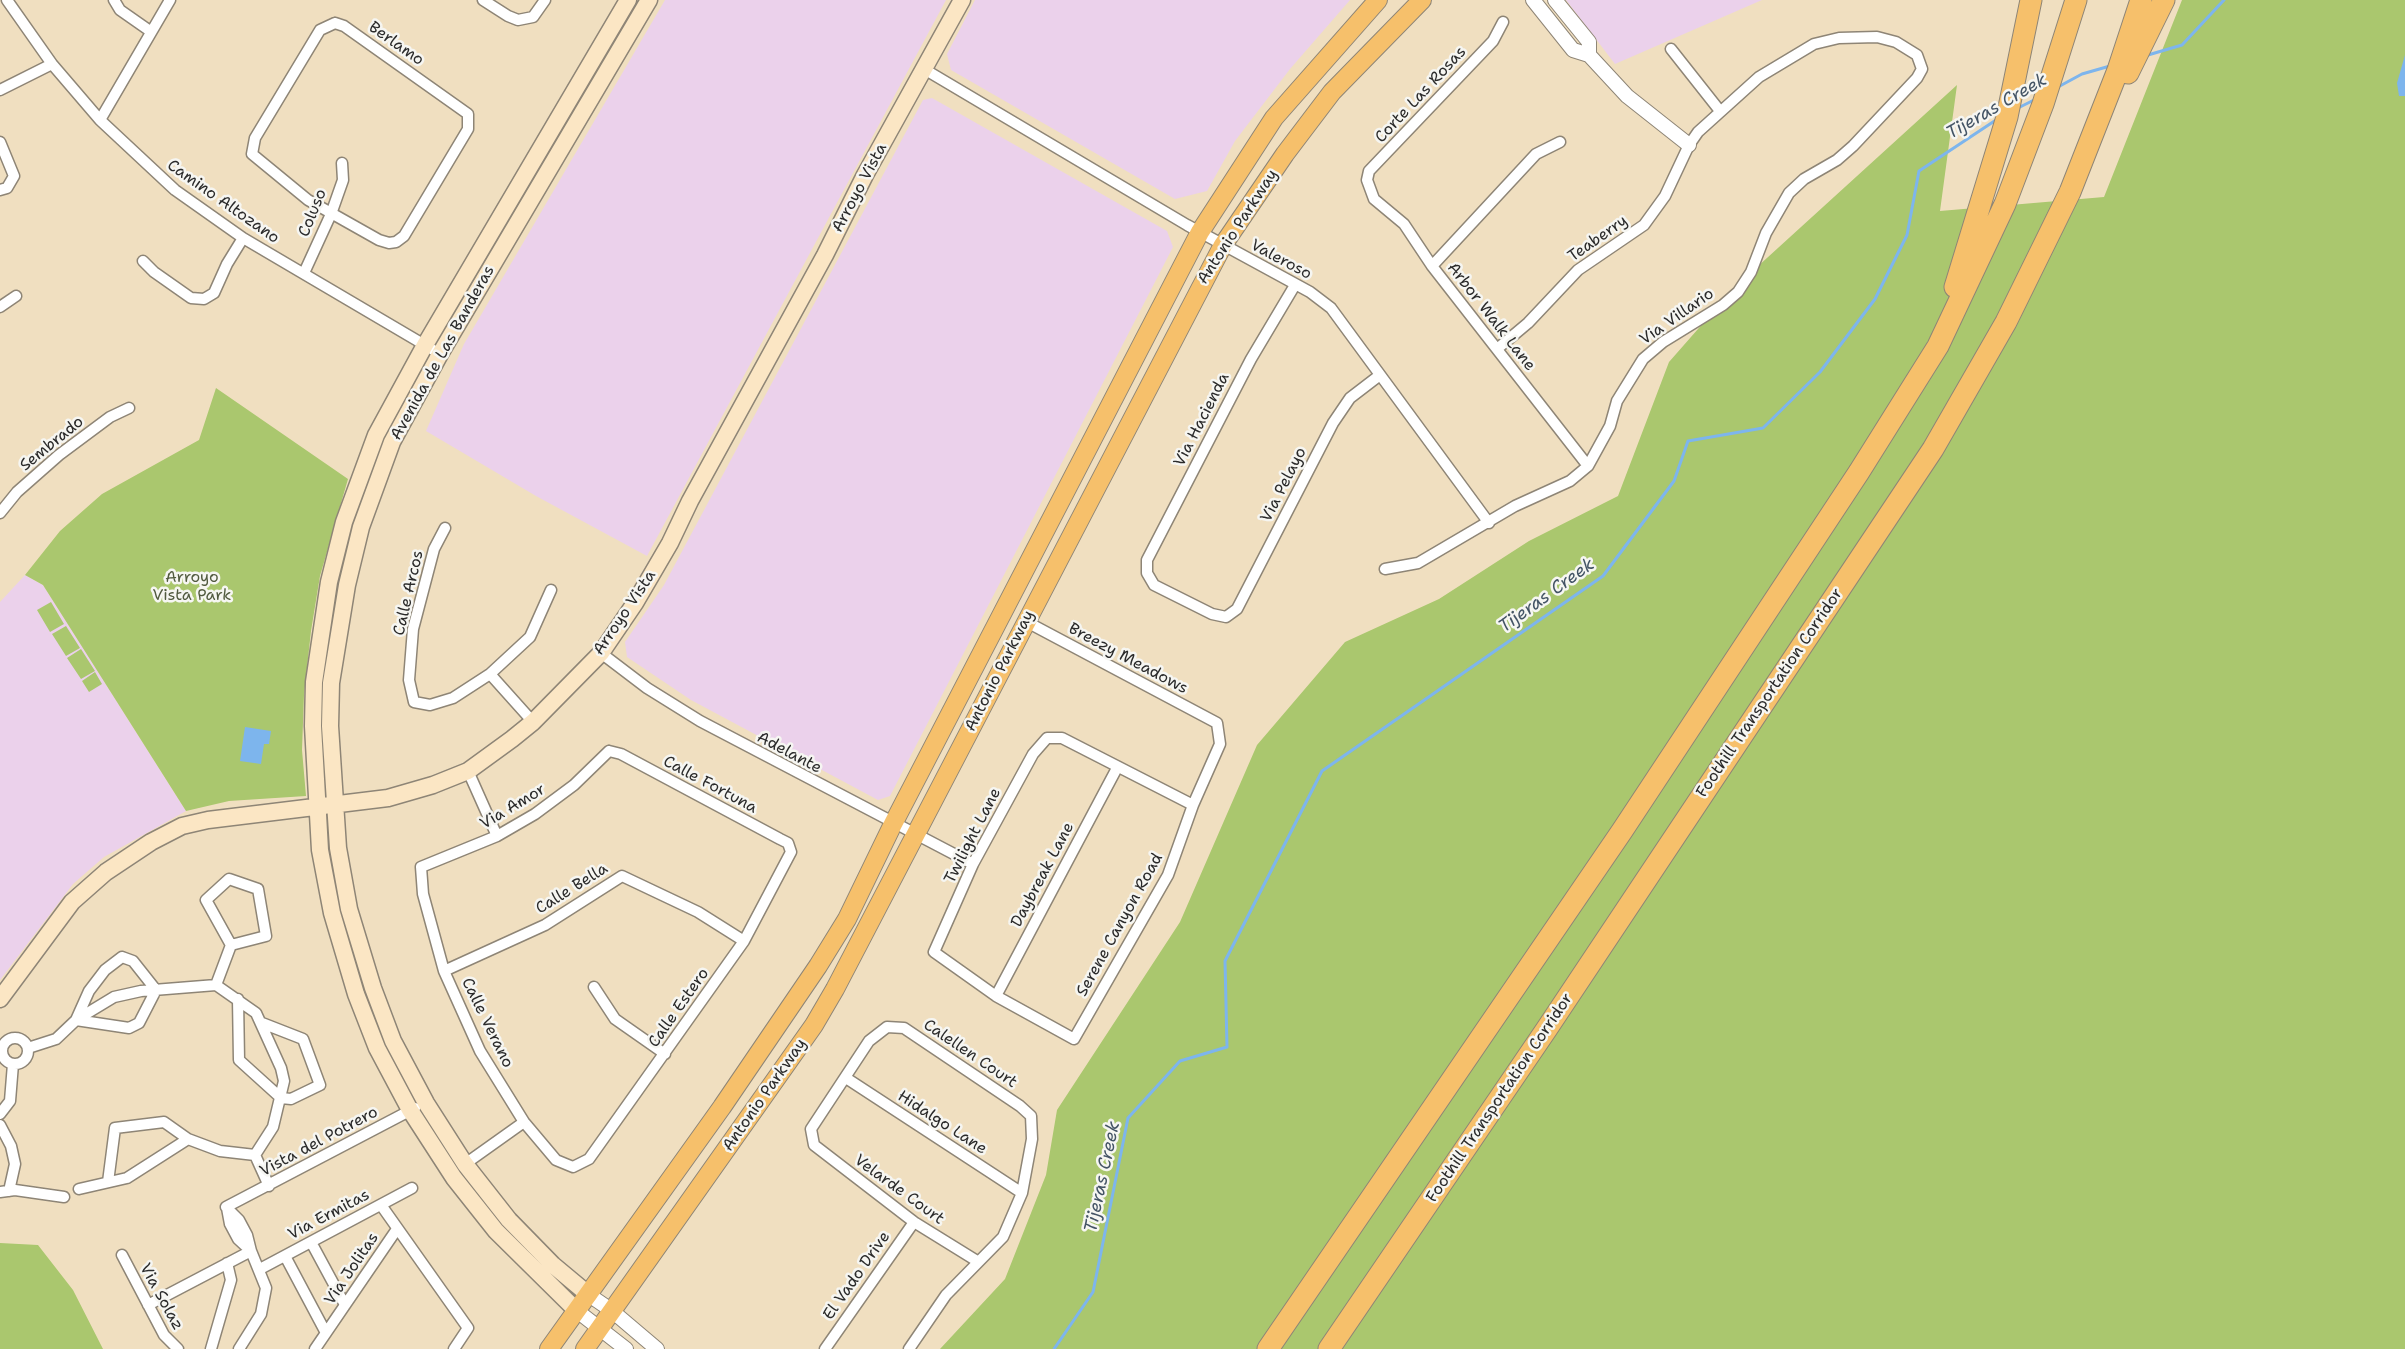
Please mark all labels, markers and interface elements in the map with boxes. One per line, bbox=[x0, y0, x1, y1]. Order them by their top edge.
street label: Berlamo bbox=[365, 18, 427, 70]
street label: Corte Las Rosas bbox=[1371, 43, 1471, 147]
water label: Tijeras Creek bbox=[1943, 69, 2051, 145]
street label: Arroyo Vista bbox=[828, 140, 892, 236]
street label: Camino Altozano bbox=[163, 156, 283, 248]
street label: Antonio Parkway bbox=[1194, 166, 1282, 288]
street label: Coluso bbox=[295, 186, 331, 240]
street label: Teaberry bbox=[1565, 212, 1631, 266]
street label: Valeroso bbox=[1247, 236, 1315, 284]
street label: Arbor Walk Lane bbox=[1443, 259, 1539, 375]
street label: Avenida de Las Banderas bbox=[387, 262, 499, 444]
street label: Via Villario bbox=[1636, 284, 1718, 350]
street label: Via Hacienda bbox=[1170, 370, 1234, 470]
street label: Sembrado bbox=[16, 412, 88, 476]
street label: Via Pelayo bbox=[1257, 444, 1311, 526]
street label: Calle Arcos bbox=[390, 549, 428, 637]
water label: Tijeras Creek bbox=[1495, 554, 1599, 638]
street label: Arroyo Vista bbox=[590, 567, 660, 659]
park label: Arroyo Vista Park bbox=[153, 568, 231, 606]
street label: Foothill Transportation Corridor bbox=[1693, 585, 1847, 801]
street label: Antonio Parkway bbox=[961, 607, 1039, 735]
street label: Breezy Meadows bbox=[1065, 619, 1191, 699]
street label: Adelante bbox=[753, 728, 825, 778]
street label: Calle Fortuna bbox=[660, 752, 760, 818]
street label: Via Amor bbox=[477, 780, 549, 834]
street label: Twilight Lane bbox=[941, 785, 1005, 887]
street label: Daybreak Lane bbox=[1007, 819, 1079, 931]
street label: Serene Canyon Road bbox=[1073, 850, 1167, 1000]
street label: Calle Bella bbox=[532, 859, 612, 919]
street label: Calle Estero bbox=[645, 965, 713, 1051]
street label: Calle Verano bbox=[457, 975, 517, 1071]
street label: Foothill Transportation Corridor bbox=[1423, 990, 1577, 1206]
street label: Calellen Court bbox=[919, 1016, 1021, 1092]
street label: Antonio Parkway bbox=[719, 1035, 811, 1155]
street label: Hidalgo Lane bbox=[894, 1087, 990, 1159]
street label: Vista del Potrero bbox=[257, 1103, 381, 1181]
water label: Tijeras Creek bbox=[1081, 1119, 1125, 1235]
street label: Velarde Court bbox=[850, 1151, 948, 1229]
street label: Via Ermitas bbox=[285, 1186, 373, 1244]
street label: El Vado Drive bbox=[819, 1228, 895, 1324]
street label: Via Jolitas bbox=[321, 1229, 383, 1309]
street label: Via Solaz bbox=[135, 1260, 187, 1334]

